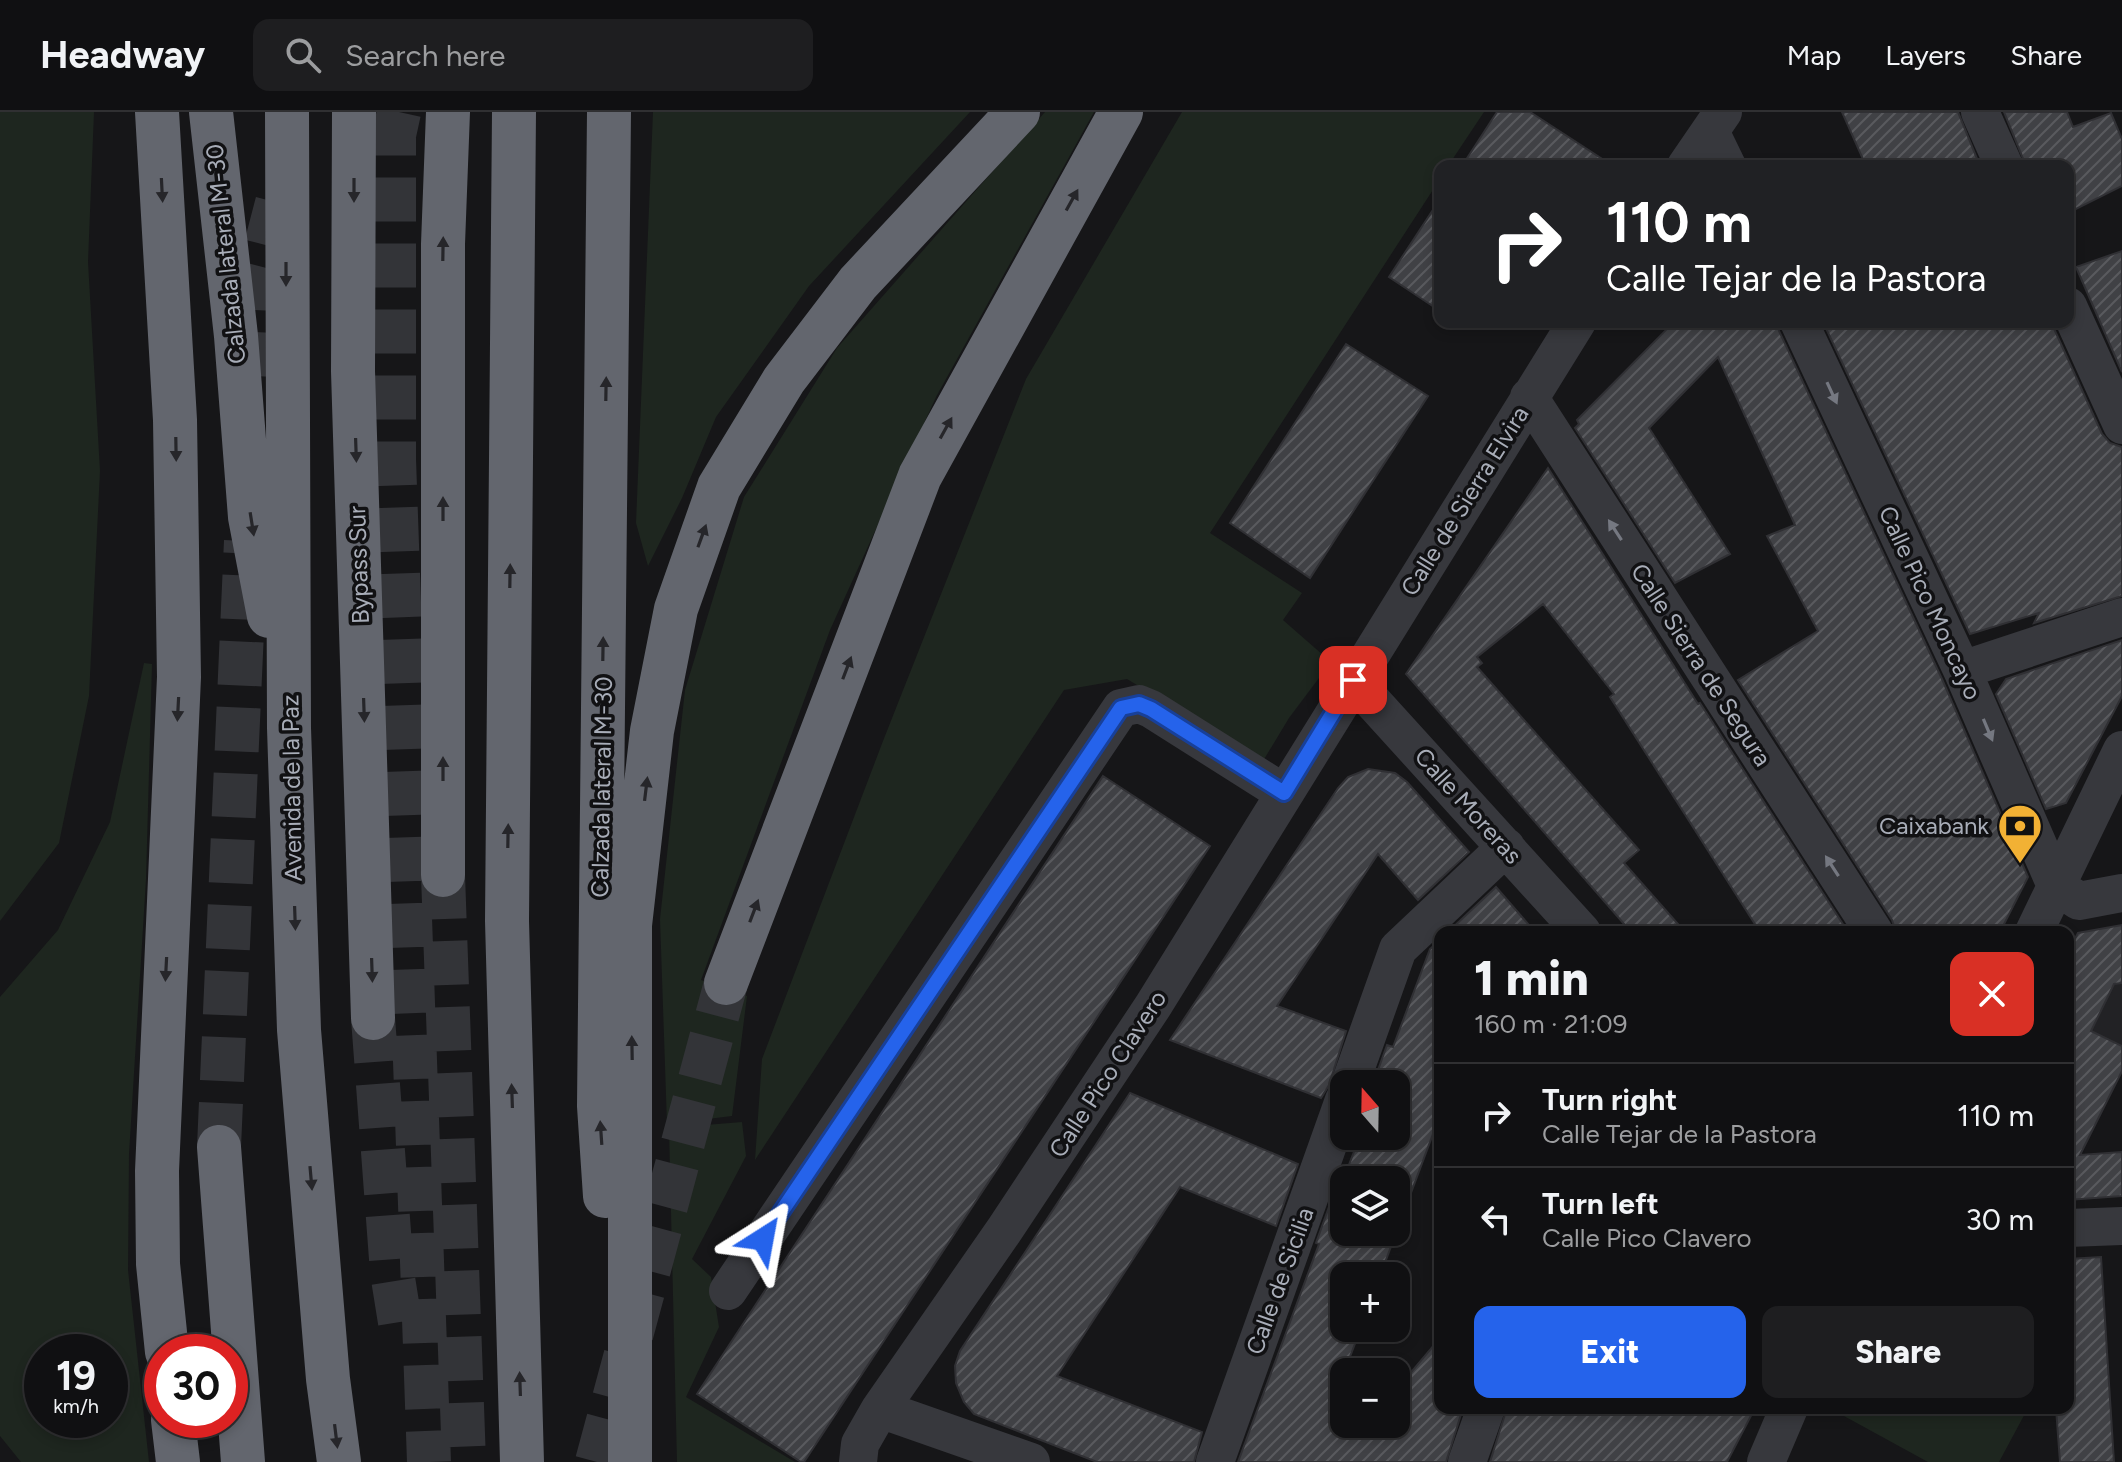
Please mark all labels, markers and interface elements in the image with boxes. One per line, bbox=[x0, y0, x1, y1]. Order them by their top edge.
search box bbox=[253, 19, 813, 91]
text: Headway bbox=[40, 32, 205, 78]
icon: search bbox=[281, 33, 325, 77]
text: Search here bbox=[345, 37, 505, 74]
text: Map bbox=[1787, 38, 1841, 72]
text: Layers bbox=[1885, 38, 1966, 72]
text: Share bbox=[2010, 38, 2082, 72]
street label: Calzada lateral M-30 bbox=[200, 143, 251, 365]
one-way arrow bbox=[156, 178, 169, 203]
one-way arrow bbox=[348, 178, 360, 203]
one-way arrow bbox=[1065, 189, 1079, 212]
text: 110 m bbox=[1606, 189, 1752, 256]
icon: right bbox=[1474, 192, 1578, 296]
one-way arrow bbox=[437, 236, 449, 261]
text: Calle Tejar de la Pastora bbox=[1606, 257, 1986, 300]
one-way arrow bbox=[280, 262, 292, 287]
one-way arrow bbox=[600, 376, 612, 401]
one-way arrow bbox=[1825, 381, 1839, 404]
street label: Calle de Sierra Elvira bbox=[1395, 401, 1535, 601]
one-way arrow bbox=[939, 417, 953, 439]
one-way arrow bbox=[170, 437, 182, 462]
one-way arrow bbox=[349, 438, 362, 463]
one-way arrow bbox=[437, 496, 449, 521]
street label: Calle Pico Moncayo bbox=[1873, 501, 1988, 704]
street label: Bypass Sur bbox=[342, 505, 375, 625]
one-way arrow bbox=[246, 512, 259, 537]
one-way arrow bbox=[1607, 520, 1622, 541]
one-way arrow bbox=[696, 524, 708, 548]
street label: Calle Sierra de Segura bbox=[1625, 558, 1778, 771]
one-way arrow bbox=[504, 563, 516, 588]
one-way arrow bbox=[597, 636, 609, 661]
pin bbox=[1319, 646, 1387, 714]
one-way arrow bbox=[841, 656, 854, 680]
icon: arrive bbox=[1331, 658, 1375, 702]
street label: Calzada lateral M-30 bbox=[585, 676, 618, 898]
street label: Avenida de la Paz bbox=[275, 694, 308, 882]
one-way arrow bbox=[171, 697, 184, 722]
one-way arrow bbox=[357, 698, 370, 723]
one-way arrow bbox=[1982, 719, 1995, 742]
street label: Calle Moreras bbox=[1409, 742, 1528, 870]
one-way arrow bbox=[437, 756, 449, 781]
one-way arrow bbox=[639, 776, 652, 801]
bank icon: Caixabank bbox=[1996, 802, 2044, 865]
place label: Caixabank bbox=[1879, 811, 1989, 840]
one-way arrow bbox=[501, 823, 514, 848]
one-way arrow bbox=[1824, 856, 1839, 877]
one-way arrow bbox=[748, 898, 761, 922]
one-way arrow bbox=[289, 906, 302, 931]
text: 1 min bbox=[1474, 949, 1589, 1007]
button: close bbox=[1950, 952, 2034, 1036]
one-way arrow bbox=[160, 957, 173, 982]
one-way arrow bbox=[365, 958, 378, 983]
street label: Calle Pico Clavero bbox=[1043, 985, 1172, 1163]
text: 160 m · 21:09 bbox=[1474, 1008, 1627, 1040]
one-way arrow bbox=[625, 1035, 638, 1060]
north arrow bbox=[1330, 1070, 1410, 1150]
map controls bbox=[1330, 1070, 1410, 1438]
text: Turn right bbox=[1542, 1081, 1677, 1118]
one-way arrow bbox=[505, 1083, 518, 1108]
icon: right bbox=[1474, 1093, 1518, 1137]
text: 110 m bbox=[1957, 1097, 2034, 1134]
text: Calle Tejar de la Pastora bbox=[1542, 1118, 1817, 1150]
one-way arrow bbox=[594, 1120, 607, 1145]
one-way arrow bbox=[305, 1166, 318, 1191]
button: layers bbox=[1330, 1166, 1410, 1246]
text: Turn left bbox=[1542, 1185, 1659, 1222]
position arrow bbox=[721, 1197, 805, 1281]
icon: left bbox=[1474, 1197, 1518, 1241]
text: 30 m bbox=[1966, 1201, 2034, 1238]
street label: Calle de Sicilia bbox=[1240, 1203, 1320, 1358]
text: Calle Pico Clavero bbox=[1542, 1222, 1752, 1254]
button: + bbox=[1330, 1262, 1410, 1342]
button: Exit bbox=[1474, 1306, 1746, 1398]
button: Share bbox=[1762, 1306, 2034, 1398]
speed limit sign: 30 bbox=[144, 1334, 248, 1438]
text: 19 bbox=[56, 1352, 96, 1400]
button: − bbox=[1330, 1358, 1410, 1438]
one-way arrow bbox=[513, 1371, 526, 1396]
text: km/h bbox=[53, 1394, 99, 1418]
one-way arrow bbox=[329, 1424, 342, 1449]

